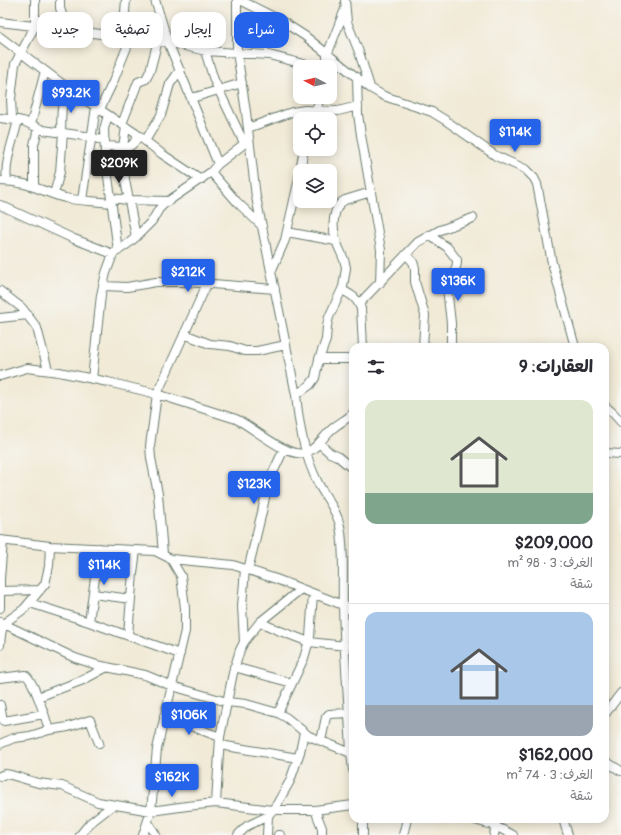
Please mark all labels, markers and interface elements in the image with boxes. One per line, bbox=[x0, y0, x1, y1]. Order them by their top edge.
chip: جديد bbox=[37, 12, 93, 48]
chip: تصفية bbox=[101, 12, 163, 48]
chip: إيجار bbox=[171, 12, 226, 48]
chip: شراء bbox=[234, 12, 289, 48]
north arrow bbox=[293, 60, 337, 104]
map controls bbox=[293, 60, 337, 208]
pin: $93.2K bbox=[38, 80, 104, 114]
text: $93.2K bbox=[52, 85, 90, 101]
button: locate bbox=[293, 112, 337, 156]
pin: $114K bbox=[487, 119, 543, 153]
text: $114K bbox=[499, 124, 531, 140]
pin: $209K bbox=[91, 150, 147, 184]
text: $209K bbox=[100, 155, 138, 171]
button: layers bbox=[293, 164, 337, 208]
pin: $212K bbox=[160, 259, 216, 293]
text: $212K bbox=[171, 264, 205, 280]
pin: $136K bbox=[430, 268, 486, 302]
text: $136K bbox=[441, 273, 475, 289]
icon: filters bbox=[365, 356, 387, 378]
text: العقارات: 9 bbox=[519, 356, 593, 377]
icon: home bbox=[443, 426, 515, 498]
pin: $123K bbox=[226, 471, 282, 505]
text: $123K bbox=[237, 476, 271, 492]
text: $209,000 bbox=[515, 532, 593, 553]
pin: $114K bbox=[76, 552, 132, 586]
text: الغرف: 3 · 98 m² bbox=[508, 555, 593, 571]
text: $114K bbox=[88, 557, 120, 573]
text: شقة bbox=[570, 576, 593, 592]
icon: home bbox=[443, 638, 515, 710]
pin: $106K bbox=[161, 702, 217, 736]
text: $106K bbox=[171, 707, 207, 723]
text: $162,000 bbox=[519, 744, 593, 765]
pin: $162K bbox=[144, 764, 200, 798]
text: الغرف: 3 · 74 m² bbox=[506, 767, 593, 783]
text: $162K bbox=[155, 769, 189, 785]
text: شقة bbox=[570, 788, 593, 804]

